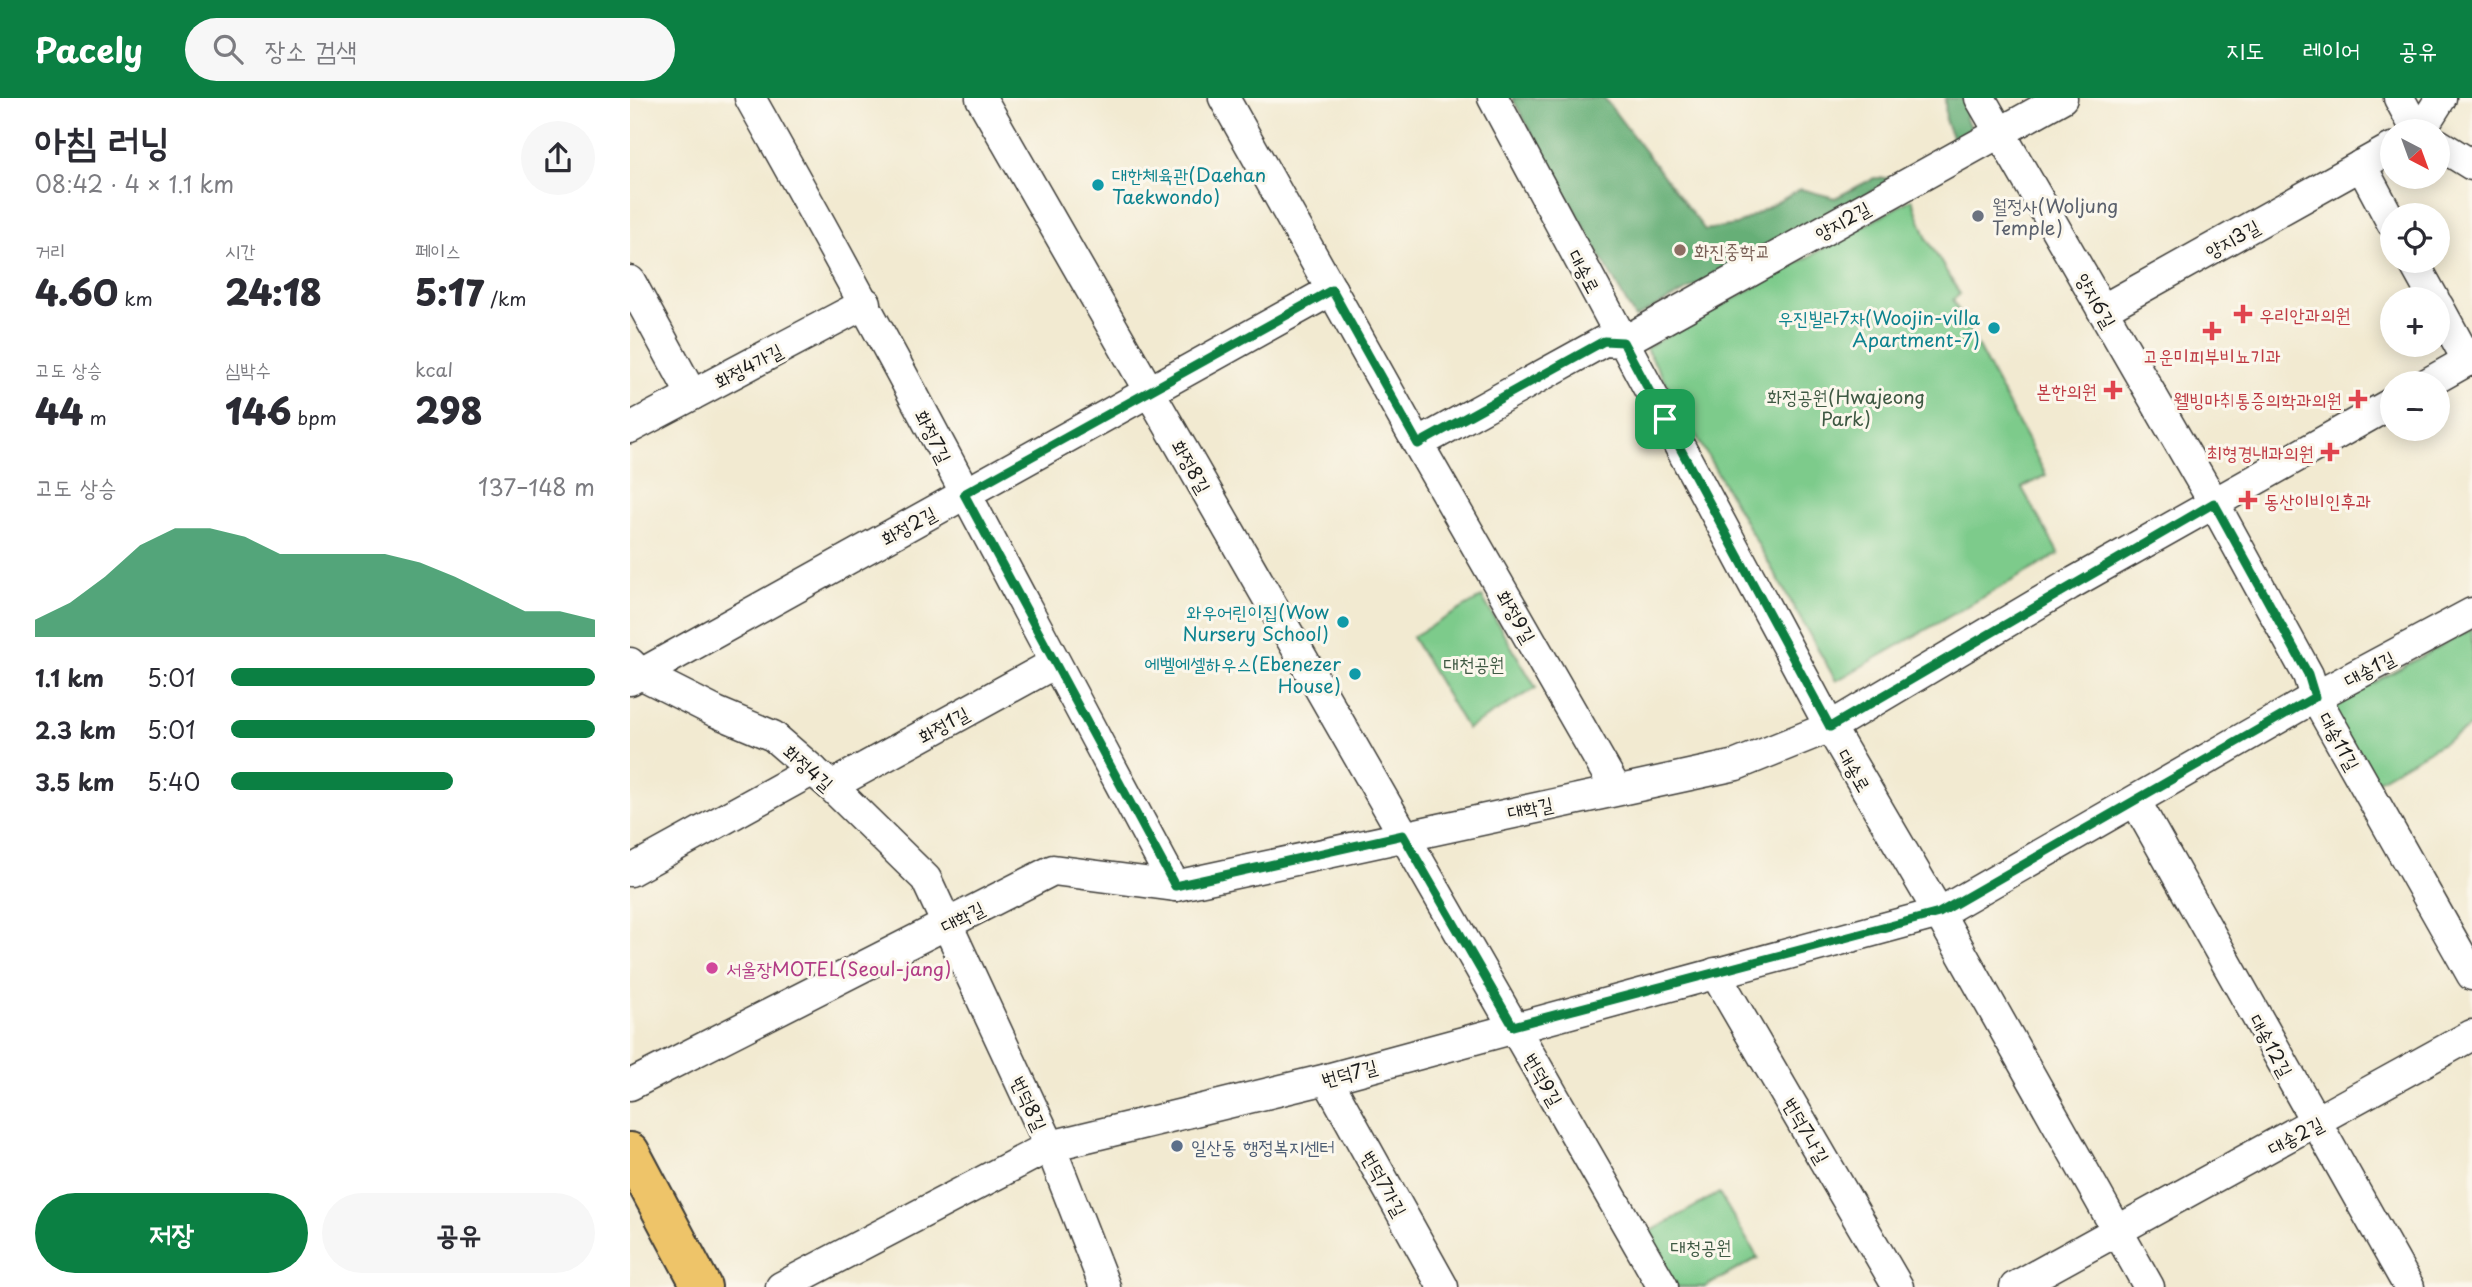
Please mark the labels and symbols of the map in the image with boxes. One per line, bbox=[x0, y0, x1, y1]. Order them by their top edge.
north arrow bbox=[2380, 119, 2450, 189]
place label: 대한체육관(Daehan Taekwondo) bbox=[1112, 160, 1266, 210]
marker: 대한체육관(Daehan Taekwondo) bbox=[1090, 177, 1106, 193]
place label: 월정사(Woljung Temple) bbox=[1992, 191, 2118, 241]
street label: 양지2길 bbox=[1809, 193, 1875, 247]
marker: 월정사(Woljung Temple) bbox=[1970, 208, 1986, 224]
street label: 양지3길 bbox=[2200, 212, 2264, 264]
place label: 화진중학교 bbox=[1694, 236, 1770, 264]
marker: 화진중학교 bbox=[1672, 242, 1688, 258]
street label: 대송로 bbox=[1562, 244, 1608, 298]
street label: 양지6길 bbox=[2070, 267, 2124, 333]
place label: 우리안과의원 bbox=[2259, 300, 2351, 328]
place label: 우진빌라7차(Woojin-villa Apartment-7) bbox=[1778, 303, 1980, 353]
marker: 우리안과의원 bbox=[2233, 304, 2253, 324]
marker: 우진빌라7차(Woojin-villa Apartment-7) bbox=[1986, 320, 2002, 336]
marker: 고운미피부비뇨기과 bbox=[2202, 321, 2222, 341]
street label: 화정4가길 bbox=[709, 335, 787, 395]
place label: 고운미피부비뇨기과 bbox=[2143, 341, 2281, 369]
place label: 본한의원 bbox=[2036, 376, 2097, 404]
marker: 본한의원 bbox=[2103, 380, 2123, 400]
park label: 화정공원(Hwajeong Park) bbox=[1767, 382, 1925, 432]
place label: 웰빙마취통증의학과의원 bbox=[2174, 385, 2342, 413]
pin bbox=[1635, 389, 1695, 449]
marker: 웰빙마취통증의학과의원 bbox=[2348, 389, 2368, 409]
street label: 화정7길 bbox=[909, 404, 959, 468]
street label: 화정8길 bbox=[1165, 434, 1219, 498]
place label: 최형경내과의원 bbox=[2207, 438, 2314, 466]
marker: 최형경내과의원 bbox=[2320, 442, 2340, 462]
place label: 동산이비인후과 bbox=[2264, 486, 2371, 514]
marker: 동산이비인후과 bbox=[2238, 490, 2258, 510]
street label: 화정2길 bbox=[875, 498, 941, 552]
street label: 화정9길 bbox=[1491, 584, 1543, 648]
place label: 와우어린이집(Wow Nursery School) bbox=[1182, 597, 1329, 647]
marker: 와우어린이집(Wow Nursery School) bbox=[1335, 614, 1351, 630]
street label: 대송1길 bbox=[2338, 643, 2400, 693]
place label: 에벨에셀하우스(Ebenezer House) bbox=[1145, 649, 1341, 699]
park label: 대천공원 bbox=[1443, 649, 1505, 677]
marker: 에벨에셀하우스(Ebenezer House) bbox=[1347, 666, 1363, 682]
street label: 화정1길 bbox=[912, 699, 974, 749]
street label: 대송11길 bbox=[2312, 707, 2368, 775]
street label: 화정4길 bbox=[778, 737, 840, 797]
street label: 대송로 bbox=[1831, 743, 1879, 797]
street label: 대학길 bbox=[1505, 789, 1555, 825]
street label: 대학길 bbox=[935, 893, 989, 939]
place label: 서울장MOTEL(Seoul-jang) bbox=[726, 954, 951, 982]
marker: 서울장MOTEL(Seoul-jang) bbox=[704, 960, 720, 976]
street label: 대송12길 bbox=[2243, 1009, 2301, 1081]
street label: 번덕9길 bbox=[1518, 1047, 1570, 1111]
street label: 번덕7길 bbox=[1318, 1051, 1380, 1093]
street label: 번덕8길 bbox=[1005, 1071, 1055, 1135]
street label: 번덕7나길 bbox=[1777, 1092, 1837, 1168]
street label: 대송2길 bbox=[2262, 1109, 2328, 1161]
place label: 일산동 행정복지센터 bbox=[1191, 1132, 1335, 1160]
marker: 일산동 행정복지센터 bbox=[1169, 1138, 1185, 1154]
street label: 번덕7가길 bbox=[1355, 1145, 1415, 1221]
park label: 대청공원 bbox=[1670, 1232, 1732, 1260]

